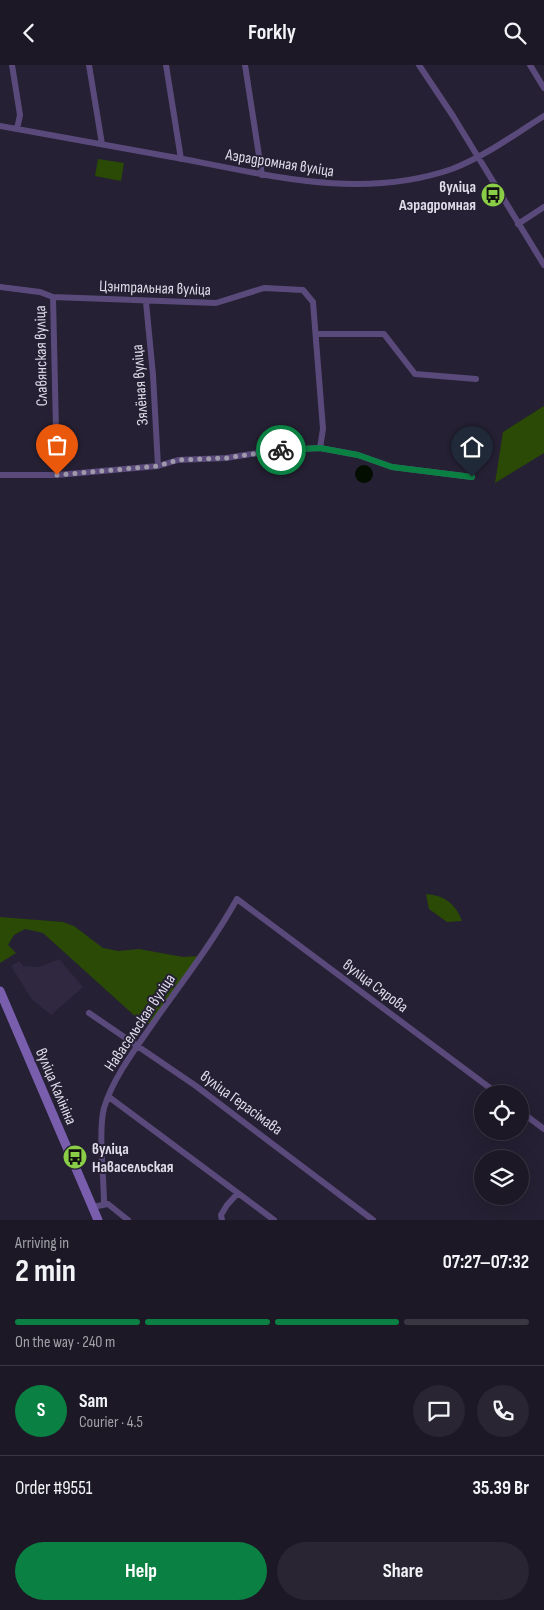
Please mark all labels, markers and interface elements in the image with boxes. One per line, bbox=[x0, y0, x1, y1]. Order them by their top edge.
icon: back bbox=[15, 19, 43, 47]
text: Forkly bbox=[248, 19, 296, 46]
icon: search bbox=[501, 19, 529, 47]
street label: Аэрадромная вуліца bbox=[223, 145, 335, 181]
place label: вуліца Аэрадромная bbox=[398, 178, 476, 215]
bus stop icon: вуліца Аэрадромная bbox=[480, 182, 506, 208]
street label: Цэнтральная вуліца bbox=[99, 277, 211, 300]
street label: Славянская вуліца bbox=[31, 305, 52, 407]
street label: Зялёная вуліца bbox=[128, 344, 153, 426]
pin bbox=[36, 424, 78, 475]
courier bbox=[256, 425, 306, 475]
pin bbox=[451, 426, 493, 477]
icon: bag bbox=[43, 431, 71, 459]
icon: home bbox=[458, 433, 486, 461]
icon: bike bbox=[267, 436, 295, 464]
street label: вуліца Сярова bbox=[339, 955, 411, 1017]
street label: Навасельская вуліца bbox=[101, 971, 180, 1075]
street label: вуліца Калініна bbox=[31, 1045, 80, 1128]
street label: вуліца Герасімава bbox=[196, 1067, 286, 1139]
map controls bbox=[474, 1085, 529, 1205]
button: locate bbox=[474, 1085, 529, 1140]
place label: вуліца Навасельская bbox=[92, 1140, 174, 1177]
bus stop icon: вуліца Навасельская bbox=[62, 1144, 88, 1170]
button: layers bbox=[474, 1150, 529, 1205]
text: Arriving in bbox=[15, 1234, 69, 1253]
text: 07:27–07:32 bbox=[443, 1251, 529, 1274]
text: 2 min bbox=[15, 1252, 76, 1291]
text: On the way · 240 m bbox=[15, 1333, 115, 1352]
button: chat bbox=[413, 1385, 465, 1437]
button: phone bbox=[477, 1385, 529, 1437]
text: Sam bbox=[79, 1390, 108, 1413]
text: S bbox=[37, 1399, 45, 1422]
text: Courier · 4.5 bbox=[79, 1413, 143, 1432]
text: Order #9551 bbox=[15, 1477, 93, 1500]
text: 35.39 Br bbox=[472, 1477, 529, 1500]
button: Help bbox=[15, 1542, 267, 1600]
button: Share bbox=[277, 1542, 529, 1600]

